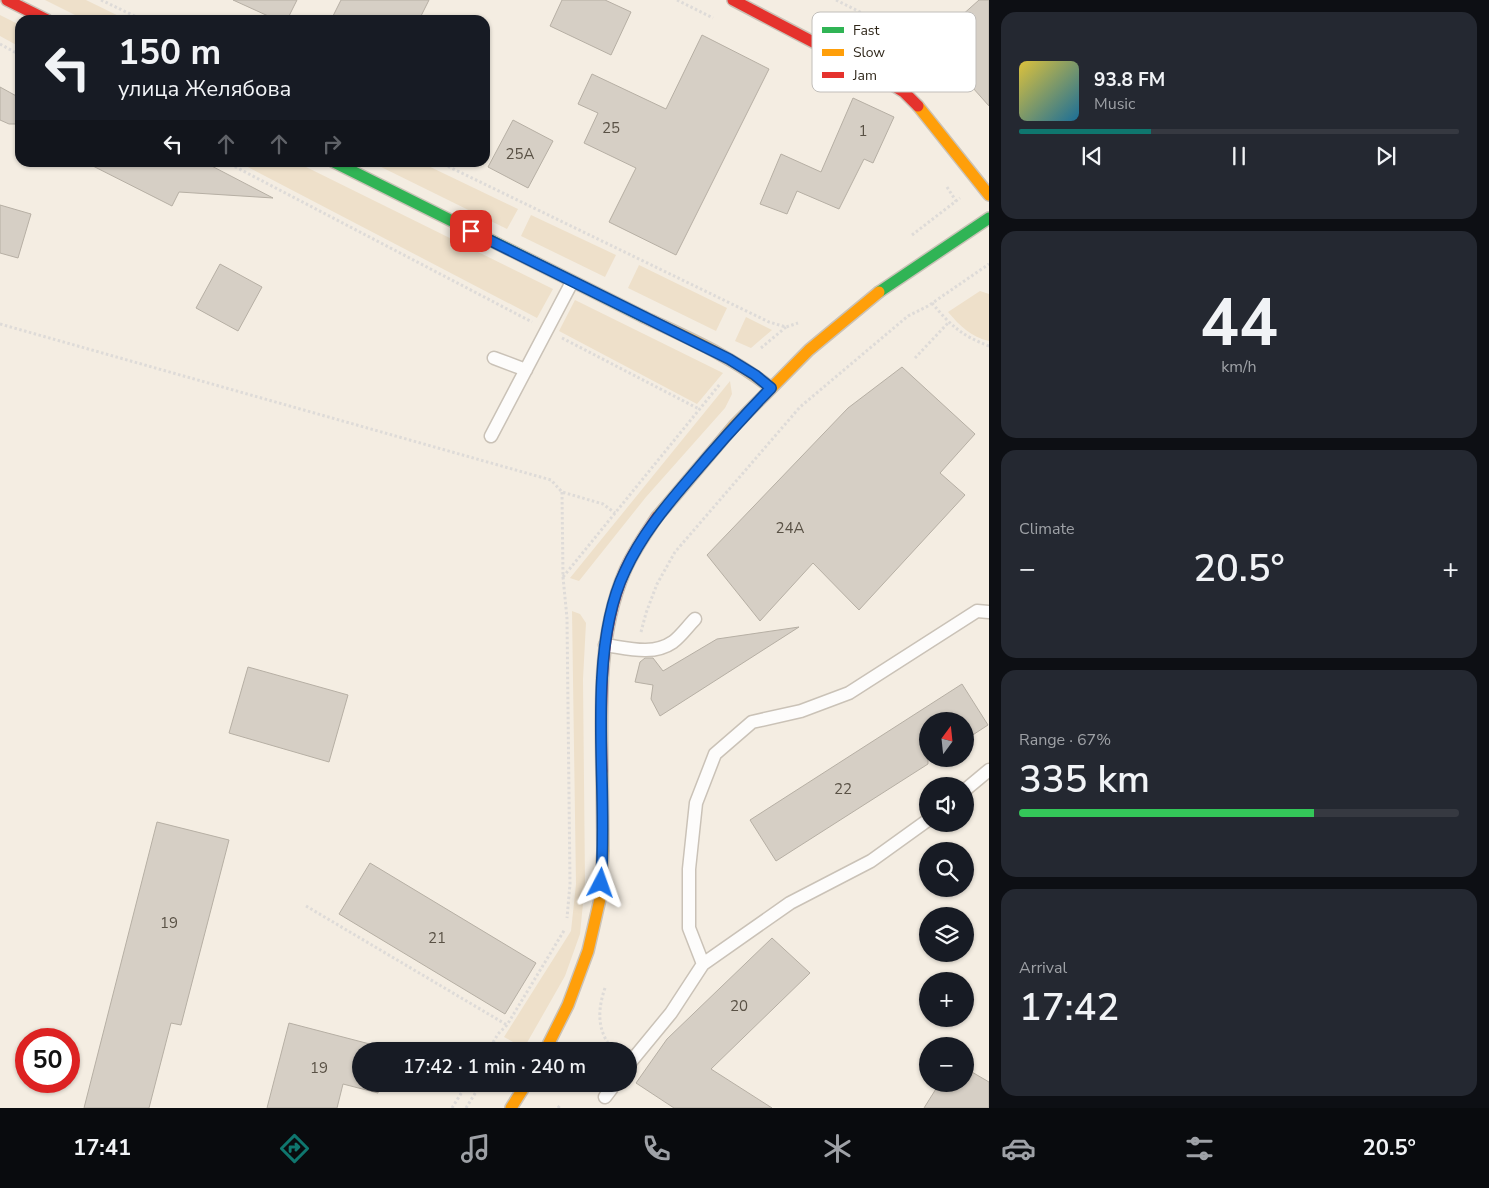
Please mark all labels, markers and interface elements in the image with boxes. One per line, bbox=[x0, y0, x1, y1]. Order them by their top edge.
legend bbox=[812, 12, 976, 92]
text: Fast bbox=[853, 21, 879, 40]
text: 150 m bbox=[118, 29, 221, 76]
icon: left bbox=[35, 35, 100, 100]
text: Slow bbox=[853, 43, 885, 62]
text: Jam bbox=[852, 66, 877, 85]
text: 93.8 FM bbox=[1094, 67, 1165, 93]
text: улица Желябова bbox=[118, 74, 291, 104]
text: Music bbox=[1094, 93, 1135, 115]
house number: 25 bbox=[602, 118, 620, 138]
house number: 1 bbox=[858, 121, 868, 141]
icon: left bbox=[159, 130, 187, 158]
icon: ahead bbox=[212, 130, 240, 158]
icon: ahead bbox=[265, 130, 293, 158]
icon: right bbox=[318, 130, 346, 158]
icon: previous bbox=[1078, 142, 1106, 170]
icon: pause bbox=[1225, 142, 1253, 170]
icon: next bbox=[1372, 142, 1400, 170]
house number: 25А bbox=[506, 144, 535, 164]
pin bbox=[450, 210, 492, 252]
icon: arrive bbox=[457, 217, 485, 245]
text: 44 bbox=[1200, 279, 1278, 368]
text: km/h bbox=[1221, 356, 1257, 378]
house number: 24А bbox=[776, 518, 805, 538]
text: Climate bbox=[1019, 518, 1074, 540]
text: 20.5° bbox=[1193, 543, 1285, 594]
text: − bbox=[1019, 550, 1036, 588]
text: + bbox=[1442, 550, 1459, 588]
north arrow bbox=[919, 712, 974, 768]
map controls bbox=[919, 712, 974, 1092]
text: Range · 67% bbox=[1019, 729, 1111, 751]
text: 335 km bbox=[1019, 754, 1150, 805]
button: sound bbox=[919, 777, 974, 832]
house number: 22 bbox=[834, 779, 852, 799]
button: search bbox=[919, 842, 974, 897]
position arrow bbox=[574, 856, 626, 908]
button: layers bbox=[919, 907, 974, 962]
house number: 19 bbox=[160, 913, 178, 933]
house number: 21 bbox=[428, 928, 446, 948]
text: Arrival bbox=[1019, 957, 1067, 979]
button: + bbox=[919, 972, 974, 1027]
text: 17:42 bbox=[1019, 982, 1119, 1033]
house number: 20 bbox=[730, 996, 748, 1016]
speed limit sign: 50 bbox=[15, 1028, 80, 1093]
button: − bbox=[919, 1037, 974, 1092]
text: 17:42 · 1 min · 240 m bbox=[403, 1054, 586, 1080]
house number: 19 bbox=[310, 1058, 328, 1078]
icon: directions bbox=[277, 1131, 312, 1166]
icon: music bbox=[458, 1131, 493, 1166]
icon: phone bbox=[639, 1131, 674, 1166]
icon: climate bbox=[820, 1131, 855, 1166]
icon: car bbox=[1001, 1131, 1036, 1166]
icon: filters bbox=[1182, 1131, 1217, 1166]
text: 17:41 bbox=[73, 1133, 131, 1163]
text: 20.5° bbox=[1363, 1133, 1416, 1163]

